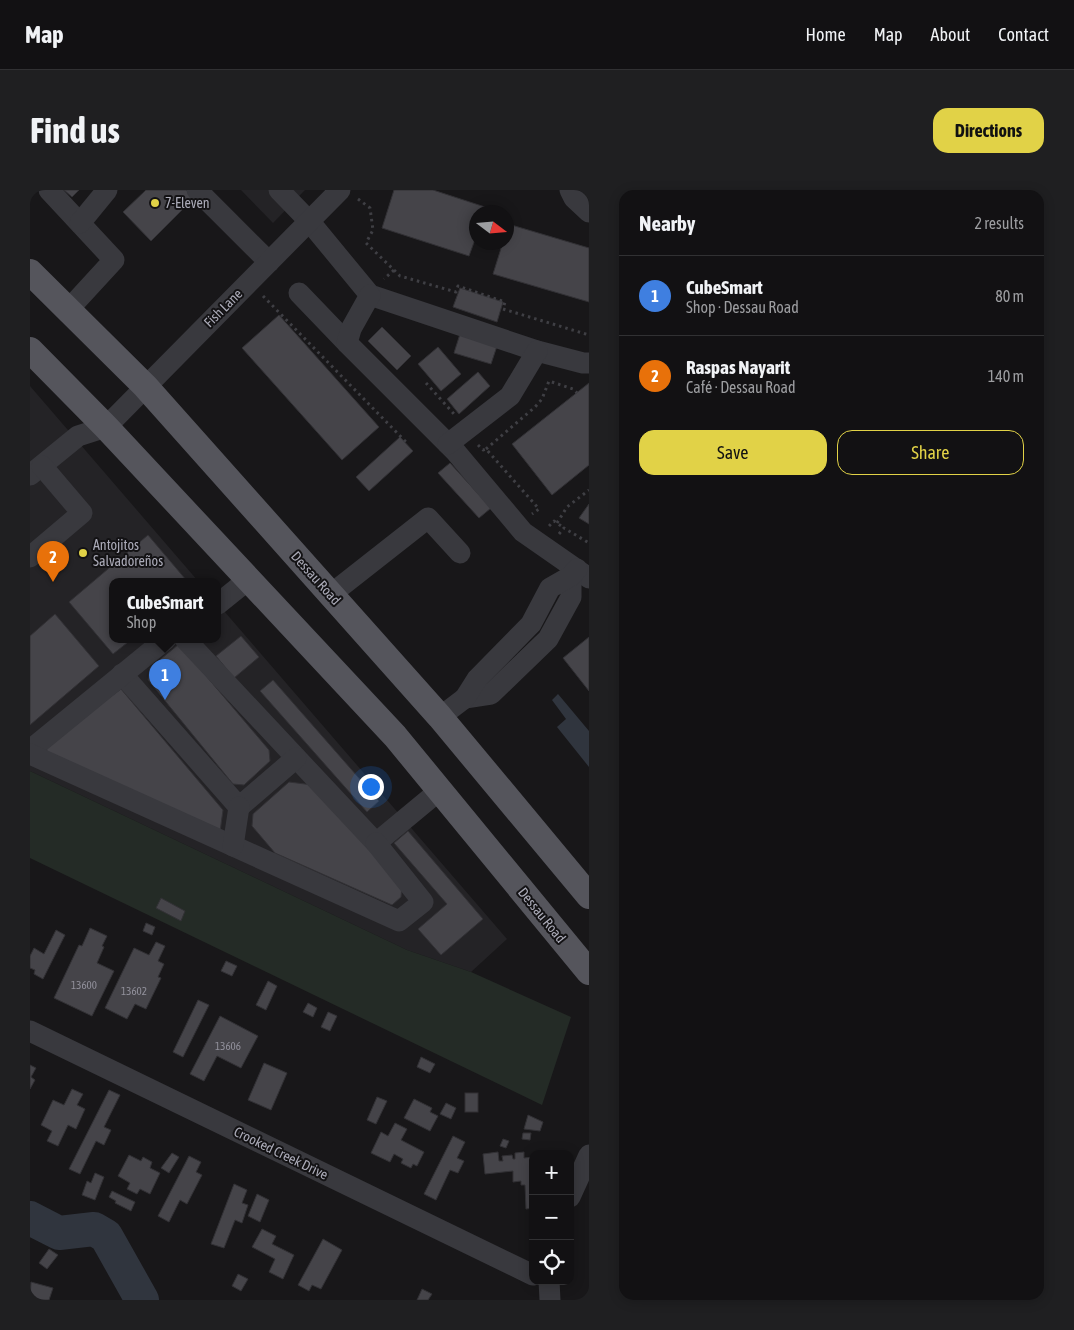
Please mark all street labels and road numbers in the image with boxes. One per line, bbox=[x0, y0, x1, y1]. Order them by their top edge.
street label: Fish Lane bbox=[201, 286, 245, 330]
street label: Dessau Road bbox=[288, 548, 344, 608]
street label: Dessau Road bbox=[515, 884, 569, 946]
street label: Crooked Creek Drive bbox=[231, 1123, 331, 1183]

